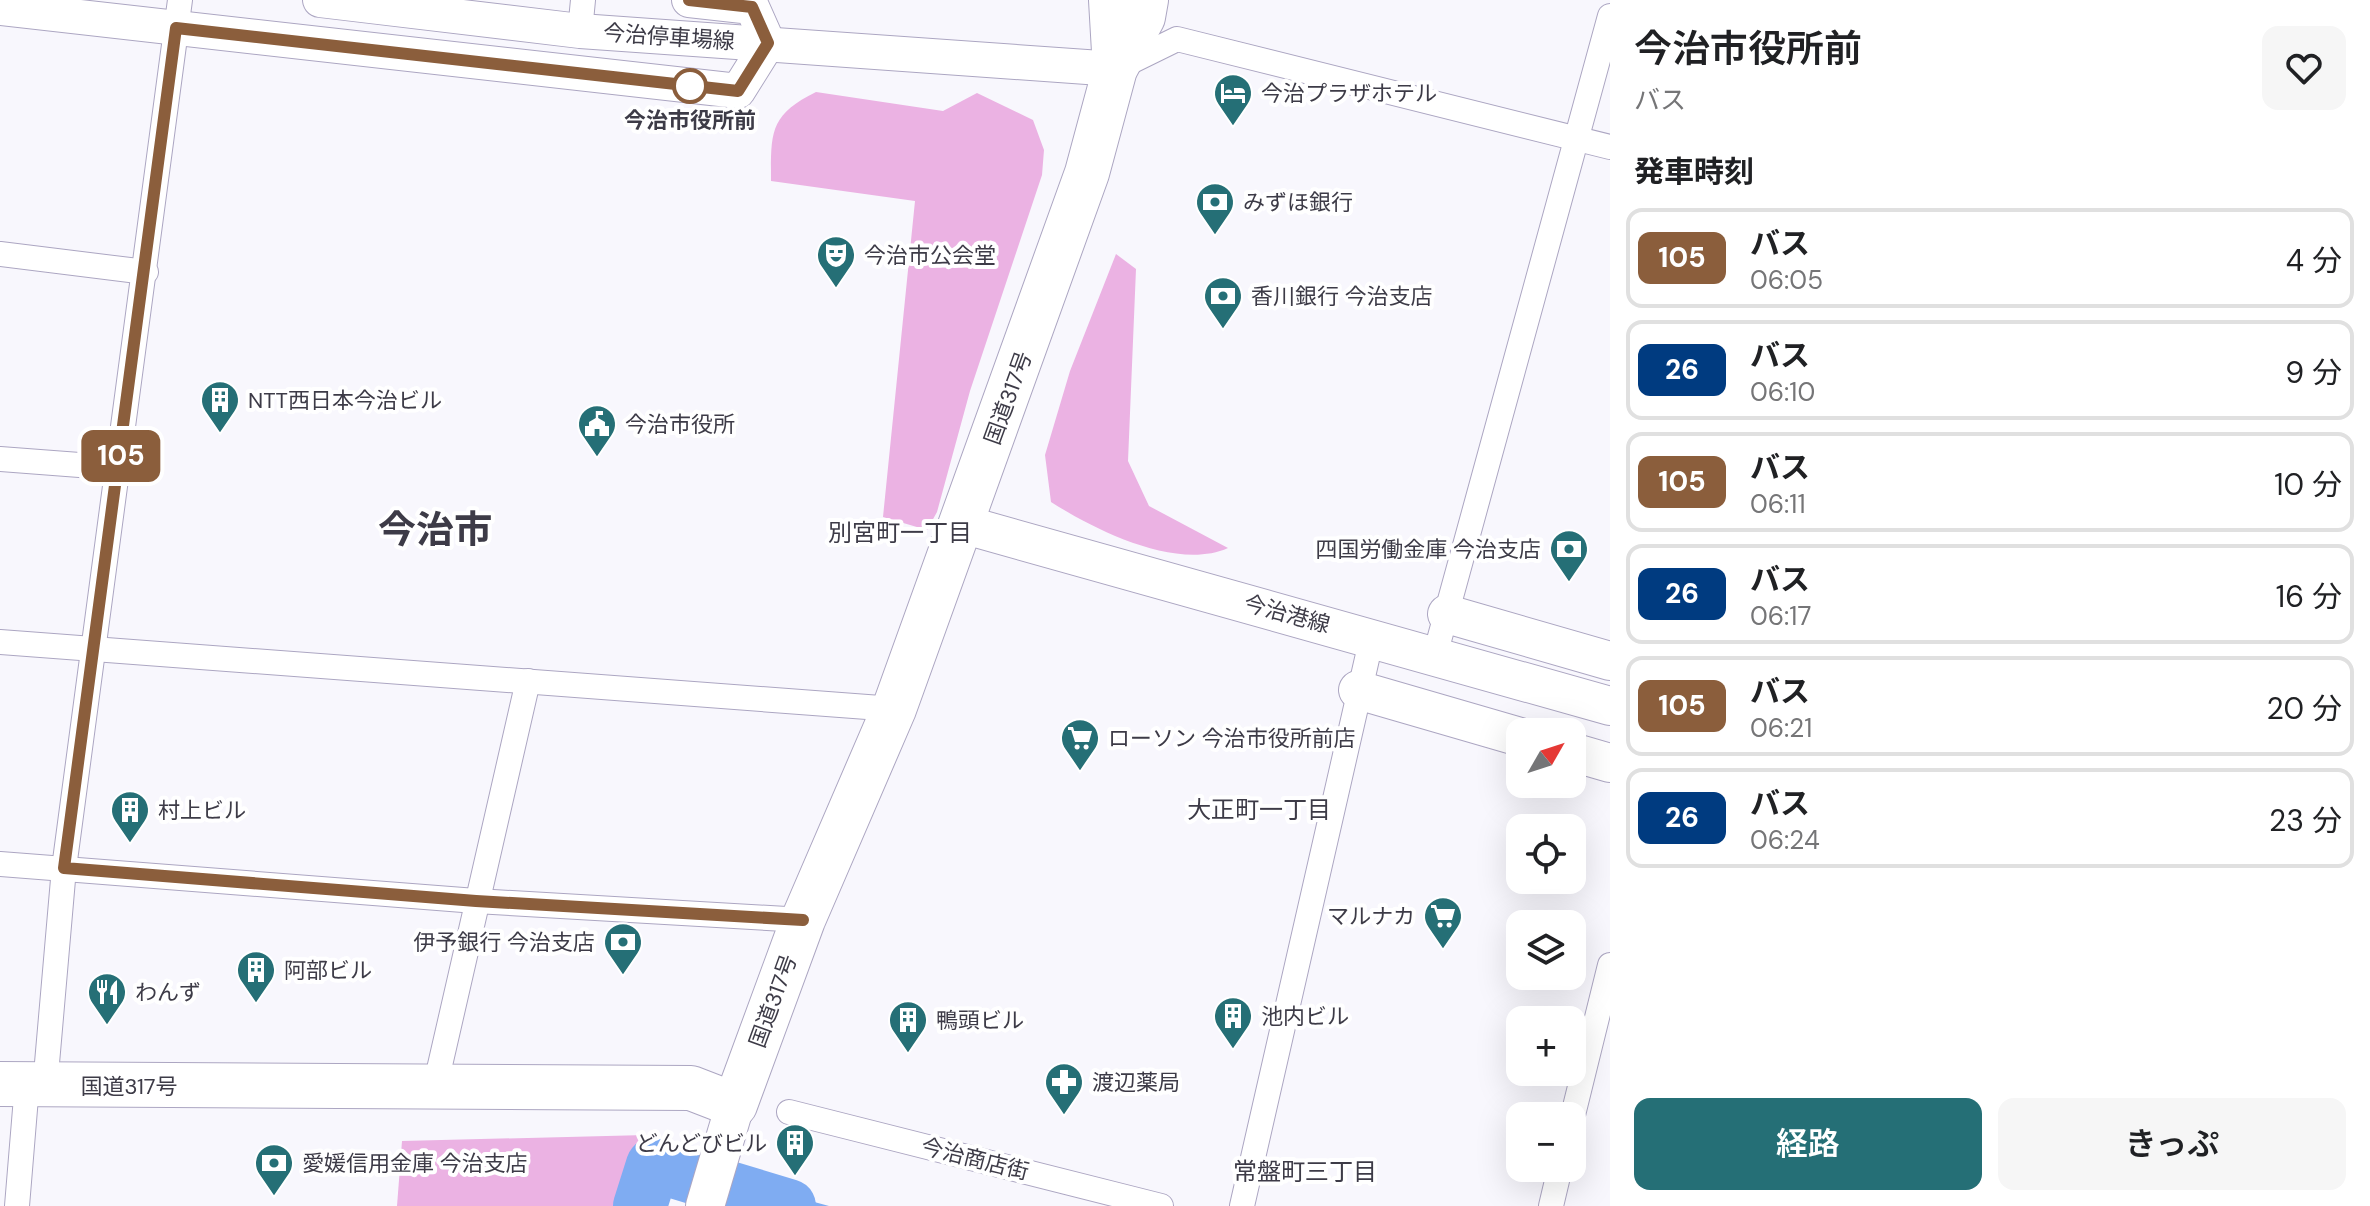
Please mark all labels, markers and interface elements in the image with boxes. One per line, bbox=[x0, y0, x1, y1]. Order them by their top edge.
street label: 今治停車場線 bbox=[602, 18, 736, 56]
text: 今治市役所前 bbox=[1634, 24, 1862, 74]
button: heart bbox=[2262, 26, 2346, 110]
marker: 今治市役所前 bbox=[673, 69, 707, 103]
hotel icon: 今治プラザホテル bbox=[1212, 72, 1254, 127]
place label: 今治プラザホテル bbox=[1261, 79, 1437, 108]
text: バス bbox=[1634, 83, 1686, 117]
place label: 今治市役所前 bbox=[624, 106, 756, 135]
text: 発車時刻 bbox=[1634, 152, 1754, 191]
bank icon: みずほ銀行 bbox=[1194, 181, 1236, 236]
place label: みずほ銀行 bbox=[1243, 188, 1353, 217]
text: バス bbox=[1750, 224, 1810, 263]
theatre icon: 今治市公会堂 bbox=[815, 234, 857, 289]
text: 105 bbox=[1658, 239, 1706, 276]
place label: 今治市公会堂 bbox=[864, 241, 996, 270]
text: 4 分 bbox=[2286, 241, 2342, 280]
text: 06:05 bbox=[1750, 263, 1823, 297]
bank icon: 香川銀行 今治支店 bbox=[1202, 275, 1244, 330]
place label: 香川銀行 今治支店 bbox=[1251, 282, 1433, 311]
text: バス bbox=[1750, 336, 1810, 375]
street label: 国道317号 bbox=[978, 347, 1038, 449]
text: 26 bbox=[1665, 351, 1699, 388]
text: 9 分 bbox=[2285, 353, 2342, 392]
text: 06:10 bbox=[1750, 375, 1815, 409]
building icon: NTT西日本今治ビル bbox=[199, 379, 241, 434]
place label: NTT西日本今治ビル bbox=[248, 386, 442, 415]
public building icon: 今治市役所 bbox=[576, 403, 618, 458]
place label: 今治市役所 bbox=[625, 410, 735, 439]
line badge: 105 bbox=[75, 430, 167, 482]
text: 105 bbox=[97, 437, 145, 474]
text: バス bbox=[1750, 448, 1810, 487]
text: 105 bbox=[1658, 463, 1706, 500]
text: 10 分 bbox=[2274, 465, 2342, 504]
text: 06:11 bbox=[1750, 487, 1806, 521]
district label: 今治市 bbox=[378, 505, 492, 555]
district label: 別宮町一丁目 bbox=[828, 517, 972, 548]
bank icon: 四国労働金庫 今治支店 bbox=[1548, 528, 1590, 583]
place label: 四国労働金庫 今治支店 bbox=[1315, 535, 1541, 564]
text: バス bbox=[1750, 560, 1810, 599]
text: 26 bbox=[1665, 575, 1699, 612]
text: 16 分 bbox=[2276, 577, 2342, 616]
street label: 今治港線 bbox=[1241, 589, 1333, 639]
text: 06:17 bbox=[1750, 599, 1811, 633]
text: バス bbox=[1750, 672, 1810, 711]
text: 105 bbox=[1658, 687, 1706, 724]
text: 20 分 bbox=[2267, 689, 2342, 728]
text: 06:21 bbox=[1750, 711, 1812, 745]
supermarket icon: ローソン 今治市役所前店 bbox=[1059, 717, 1101, 772]
north arrow bbox=[1506, 718, 1586, 798]
map controls bbox=[1506, 718, 1586, 1182]
place label: ローソン 今治市役所前店 bbox=[1108, 724, 1356, 753]
text: バス bbox=[1750, 784, 1810, 823]
building icon: 村上ビル bbox=[109, 789, 151, 844]
district label: 大正町一丁目 bbox=[1187, 794, 1331, 825]
place label: 村上ビル bbox=[158, 796, 246, 825]
text: 26 bbox=[1665, 799, 1699, 836]
text: 23 分 bbox=[2269, 801, 2342, 840]
button: locate bbox=[1506, 814, 1586, 894]
text: 06:24 bbox=[1750, 823, 1820, 857]
supermarket icon: マルナカ bbox=[1422, 895, 1464, 950]
place label: マルナカ bbox=[1327, 902, 1415, 931]
button: layers bbox=[1506, 910, 1586, 990]
bank icon: 伊予銀行 今治支店 bbox=[602, 921, 644, 976]
place label: 伊予銀行 今治支店 bbox=[413, 928, 595, 957]
building icon: 阿部ビル bbox=[235, 949, 277, 1004]
street label: 国道317号 bbox=[743, 950, 803, 1052]
place label: 阿部ビル bbox=[284, 956, 372, 985]
restaurant icon: わんず bbox=[86, 971, 128, 1026]
place label: わんず bbox=[135, 978, 201, 1007]
building icon: 池内ビル bbox=[1212, 995, 1254, 1050]
building icon: 鴨頭ビル bbox=[887, 999, 929, 1054]
place label: 池内ビル bbox=[1261, 1002, 1349, 1031]
place label: 鴨頭ビル bbox=[936, 1006, 1024, 1035]
button: + bbox=[1506, 1006, 1586, 1086]
pharmacy icon: 渡辺薬局 bbox=[1043, 1061, 1085, 1116]
place label: 渡辺薬局 bbox=[1092, 1068, 1180, 1097]
street label: 国道317号 bbox=[80, 1072, 178, 1101]
button: 経路 bbox=[1634, 1098, 1982, 1190]
button: きっぷ bbox=[1998, 1098, 2346, 1190]
button: − bbox=[1506, 1102, 1586, 1182]
building icon: どんどびビル bbox=[774, 1122, 816, 1177]
place label: どんどびビル bbox=[636, 1129, 767, 1158]
street label: 今治商店街 bbox=[918, 1132, 1032, 1186]
bank icon: 愛媛信用金庫 今治支店 bbox=[253, 1142, 295, 1197]
place label: 愛媛信用金庫 今治支店 bbox=[302, 1149, 528, 1178]
district label: 常盤町三丁目 bbox=[1233, 1156, 1377, 1187]

